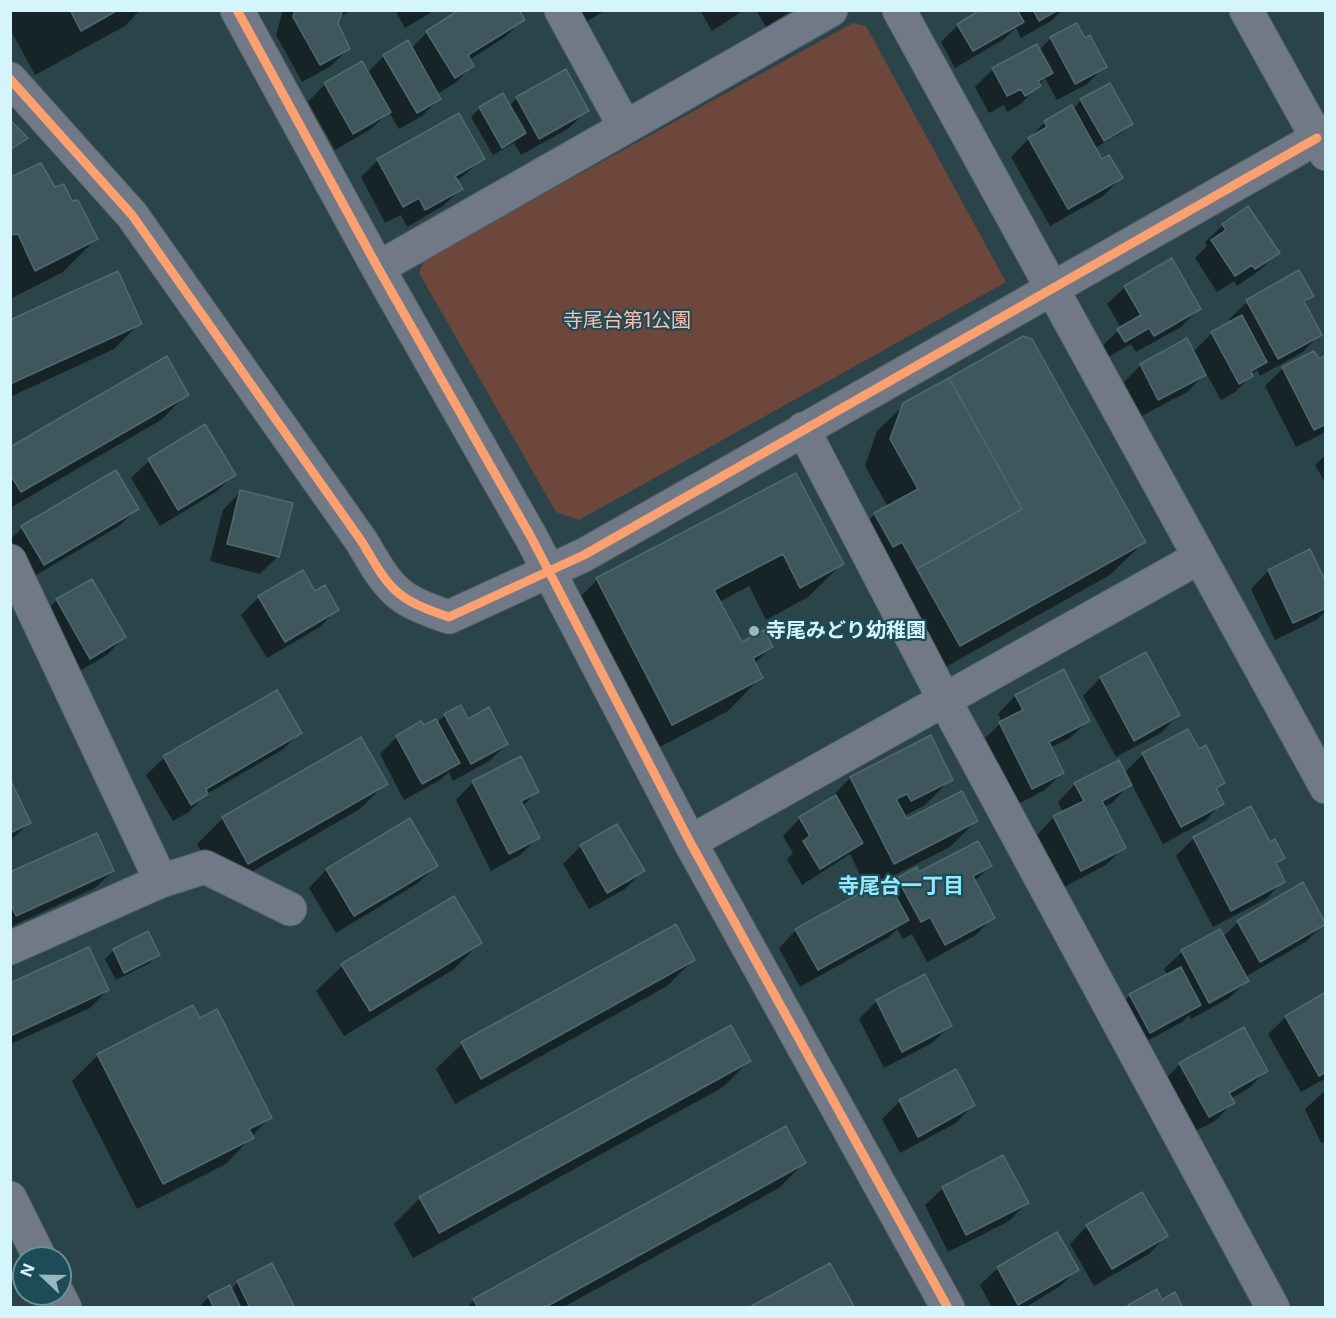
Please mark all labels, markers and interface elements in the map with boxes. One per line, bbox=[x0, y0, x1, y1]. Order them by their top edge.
park label: 寺尾台第1公園 bbox=[563, 309, 691, 333]
place label: 寺尾みどり幼稚園 bbox=[766, 619, 926, 643]
marker: 寺尾みどり幼稚園 bbox=[747, 624, 761, 638]
district label: 寺尾台一丁目 bbox=[838, 874, 964, 900]
north arrow bbox=[12, 1246, 72, 1306]
text: N bbox=[16, 1261, 39, 1279]

